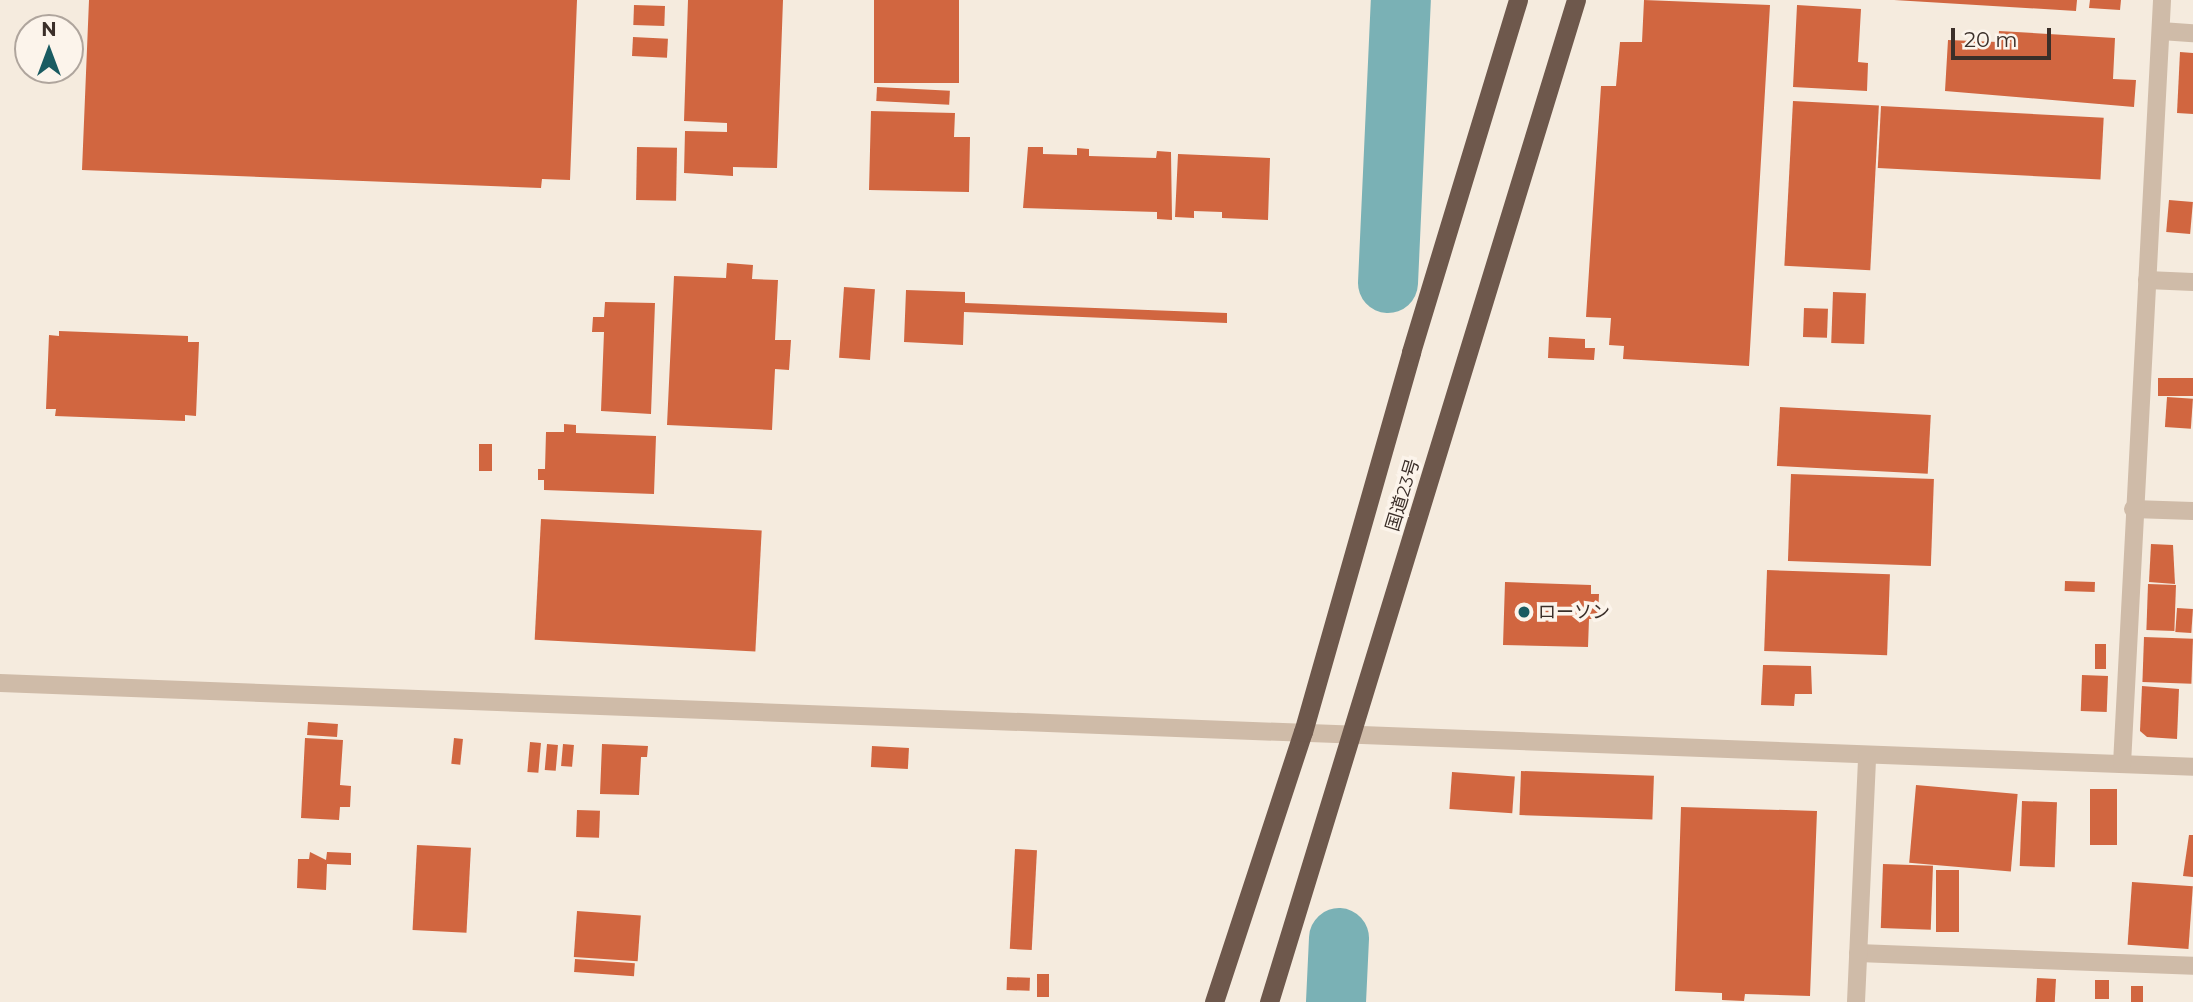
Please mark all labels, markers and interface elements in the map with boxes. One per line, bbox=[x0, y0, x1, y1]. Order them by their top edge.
north arrow bbox=[14, 14, 84, 84]
scale bar bbox=[1955, 14, 2055, 58]
text: N bbox=[41, 18, 57, 41]
text: 20 m bbox=[1964, 27, 2018, 52]
street label: 国道23号 bbox=[1382, 456, 1424, 534]
place label: ローソン bbox=[1538, 601, 1610, 623]
marker: ローソン bbox=[1516, 604, 1532, 620]

